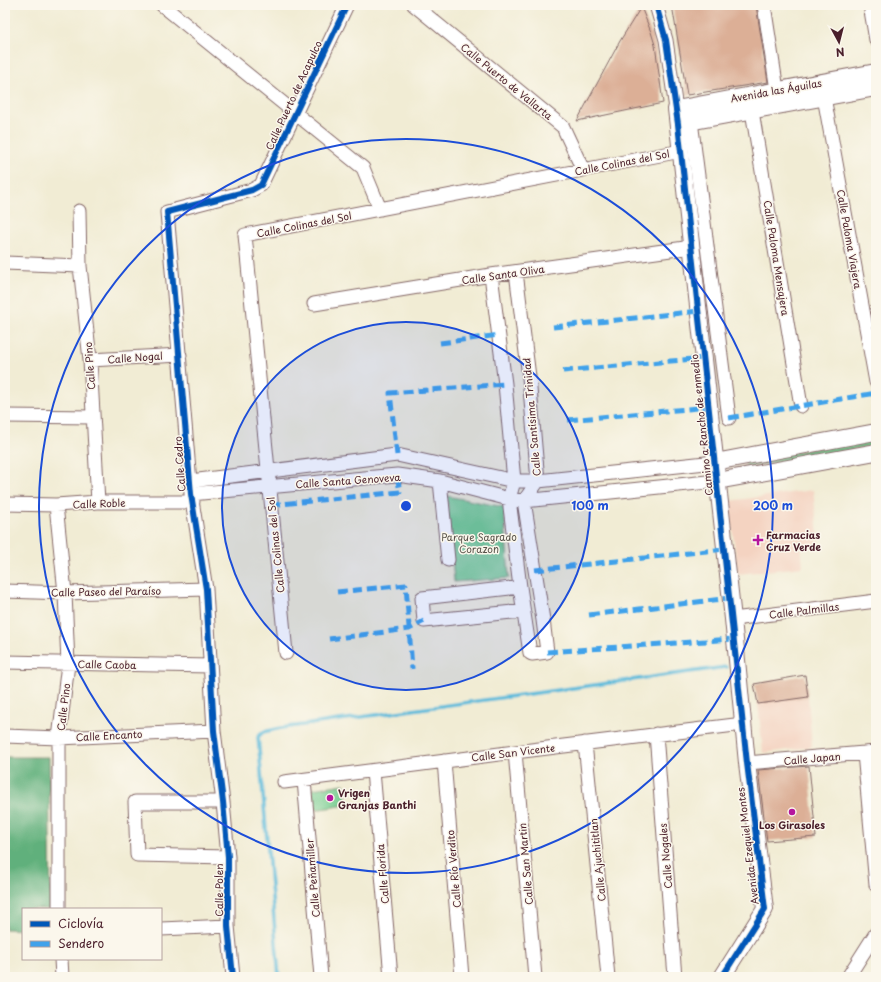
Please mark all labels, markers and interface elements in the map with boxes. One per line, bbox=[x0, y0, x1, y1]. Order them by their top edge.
north arrow bbox=[819, 22, 859, 62]
street label: Calle Puerto de Acapulco bbox=[261, 37, 325, 152]
street label: Calle Puerto de Vallarta bbox=[458, 39, 557, 123]
text: N bbox=[835, 43, 846, 61]
street label: Avenida las Águilas bbox=[729, 75, 823, 105]
street label: Calle Colinas del Sol bbox=[573, 145, 671, 179]
street label: Calle Paloma Viajera bbox=[834, 188, 866, 291]
street label: Calle Paloma Mensajera bbox=[760, 199, 794, 318]
street label: Calle Colinas del Sol bbox=[255, 207, 353, 241]
street label: Calle Santa Oliva bbox=[461, 261, 546, 287]
street label: Calle Pino bbox=[80, 341, 98, 390]
street label: Calle Nogal bbox=[107, 348, 163, 366]
street label: Camino a Rancho de enmedio bbox=[686, 353, 716, 497]
street label: Calle Santísima Trinidad bbox=[518, 357, 544, 477]
street label: Calle Cedro bbox=[170, 435, 188, 492]
street label: Calle Santa Genoveva bbox=[295, 469, 402, 491]
street label: Calle Roble bbox=[72, 495, 126, 511]
street label: Calle Colinas del Sol bbox=[262, 496, 288, 594]
text: 100 m bbox=[571, 496, 609, 514]
text: 200 m bbox=[753, 496, 793, 514]
centre of rings bbox=[399, 499, 413, 513]
place label: Farmacias Cruz Verde bbox=[766, 527, 822, 554]
park label: Parque Sagrado Corazon bbox=[441, 529, 517, 556]
marker: Farmacias Cruz Verde bbox=[753, 535, 763, 545]
street label: Calle Paseo del Paraíso bbox=[51, 583, 162, 599]
street label: Calle Palmillas bbox=[768, 598, 840, 622]
street label: Calle Caoba bbox=[78, 656, 137, 672]
street label: Calle Pino bbox=[53, 682, 73, 732]
street label: Calle Encanto bbox=[75, 726, 143, 744]
street label: Calle San Vicente bbox=[470, 739, 556, 765]
street label: Calle Japan bbox=[783, 748, 841, 768]
place label: Vrigen Granjas Banthi bbox=[338, 785, 416, 812]
street label: Avenida Ezequiel Montes bbox=[732, 786, 762, 905]
marker: Vrigen Granjas Banthi bbox=[325, 793, 335, 803]
marker: Los Girasoles bbox=[787, 807, 797, 817]
place label: Los Girasoles bbox=[759, 817, 825, 832]
street label: Calle Ajuchititlan bbox=[585, 818, 609, 902]
street label: Calle San Martin bbox=[514, 822, 536, 906]
street label: Calle Nogales bbox=[655, 822, 675, 889]
street label: Calle Río Verdito bbox=[442, 829, 464, 908]
street label: Calle Peñamiller bbox=[301, 838, 323, 918]
street label: Calle Florida bbox=[372, 843, 392, 905]
street label: Calle Polen bbox=[211, 863, 226, 917]
legend bbox=[22, 908, 162, 960]
text: Ciclovía bbox=[58, 914, 104, 932]
text: Sendero bbox=[58, 934, 105, 952]

